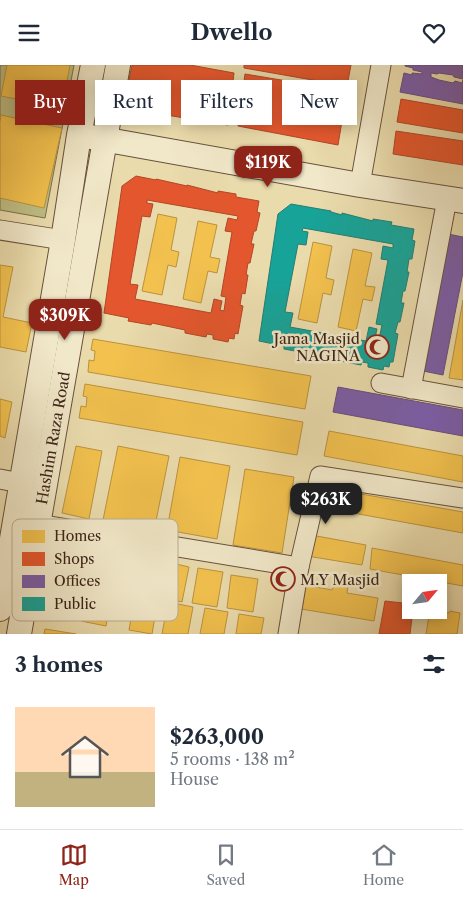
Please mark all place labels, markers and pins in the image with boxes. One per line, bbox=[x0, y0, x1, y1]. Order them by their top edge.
pin: $119K bbox=[233, 145, 303, 188]
pin: $309K bbox=[30, 299, 100, 341]
place label: Jama Masjid NAGINA bbox=[272, 329, 361, 365]
mosque icon: Jama Masjid NAGINA bbox=[364, 334, 390, 360]
pin: $263K bbox=[291, 483, 361, 525]
mosque icon: M.Y Masjid bbox=[270, 566, 296, 592]
place label: M.Y Masjid bbox=[300, 570, 380, 589]

